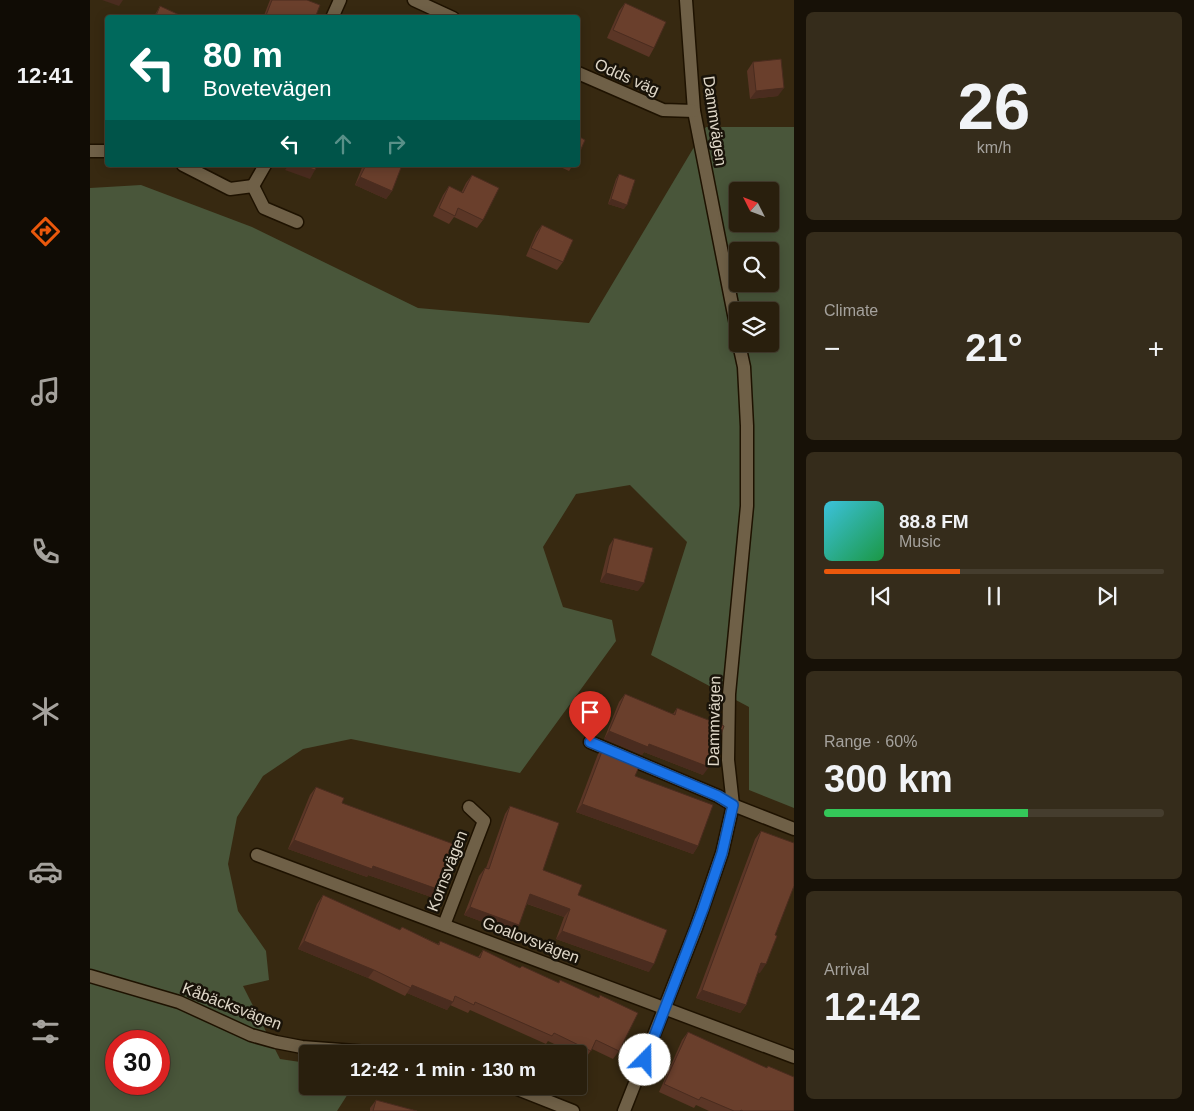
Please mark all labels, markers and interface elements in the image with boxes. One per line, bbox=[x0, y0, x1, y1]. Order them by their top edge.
icon: left bbox=[120, 35, 185, 100]
text: 80 m bbox=[203, 35, 283, 74]
street label: Odds väg bbox=[592, 55, 662, 99]
text: 12:41 bbox=[17, 63, 73, 88]
text: 26 bbox=[958, 70, 1030, 143]
street label: Dammvägen bbox=[700, 75, 730, 167]
text: Bovetevägen bbox=[203, 76, 331, 101]
icon: left bbox=[276, 130, 304, 158]
icon: ahead bbox=[329, 130, 357, 158]
icon: right bbox=[382, 130, 410, 158]
text: km/h bbox=[977, 139, 1011, 156]
north arrow bbox=[729, 182, 779, 232]
map controls bbox=[729, 182, 779, 352]
icon: directions bbox=[28, 214, 63, 249]
button: search bbox=[729, 242, 779, 292]
button: layers bbox=[729, 302, 779, 352]
text: Climate bbox=[824, 302, 878, 319]
text: 21° bbox=[965, 327, 1023, 369]
text: − bbox=[824, 333, 840, 364]
text: + bbox=[1148, 333, 1164, 364]
icon: music bbox=[28, 374, 63, 409]
text: 88.8 FM bbox=[899, 511, 969, 532]
text: Music bbox=[899, 533, 941, 550]
icon: phone bbox=[28, 534, 63, 569]
icon: previous bbox=[867, 582, 895, 610]
icon: pause bbox=[980, 582, 1008, 610]
icon: next bbox=[1093, 582, 1121, 610]
street label: Dammvägen bbox=[705, 676, 723, 766]
pin bbox=[569, 691, 611, 742]
icon: climate bbox=[28, 694, 63, 729]
icon: arrive bbox=[576, 698, 604, 726]
text: Range · 60% bbox=[824, 733, 917, 750]
text: 300 km bbox=[824, 758, 953, 800]
street label: Kornsvägen bbox=[424, 828, 470, 914]
icon: car bbox=[28, 854, 63, 889]
street label: Goalovsvägen bbox=[480, 914, 582, 966]
text: Arrival bbox=[824, 961, 869, 978]
street label: Kåbäcksvägen bbox=[180, 979, 284, 1033]
text: 12:42 bbox=[824, 986, 921, 1028]
icon: filters bbox=[28, 1014, 63, 1049]
speed limit sign: 30 bbox=[105, 1030, 170, 1095]
position arrow bbox=[618, 1033, 670, 1085]
text: 12:42 · 1 min · 130 m bbox=[350, 1059, 536, 1080]

